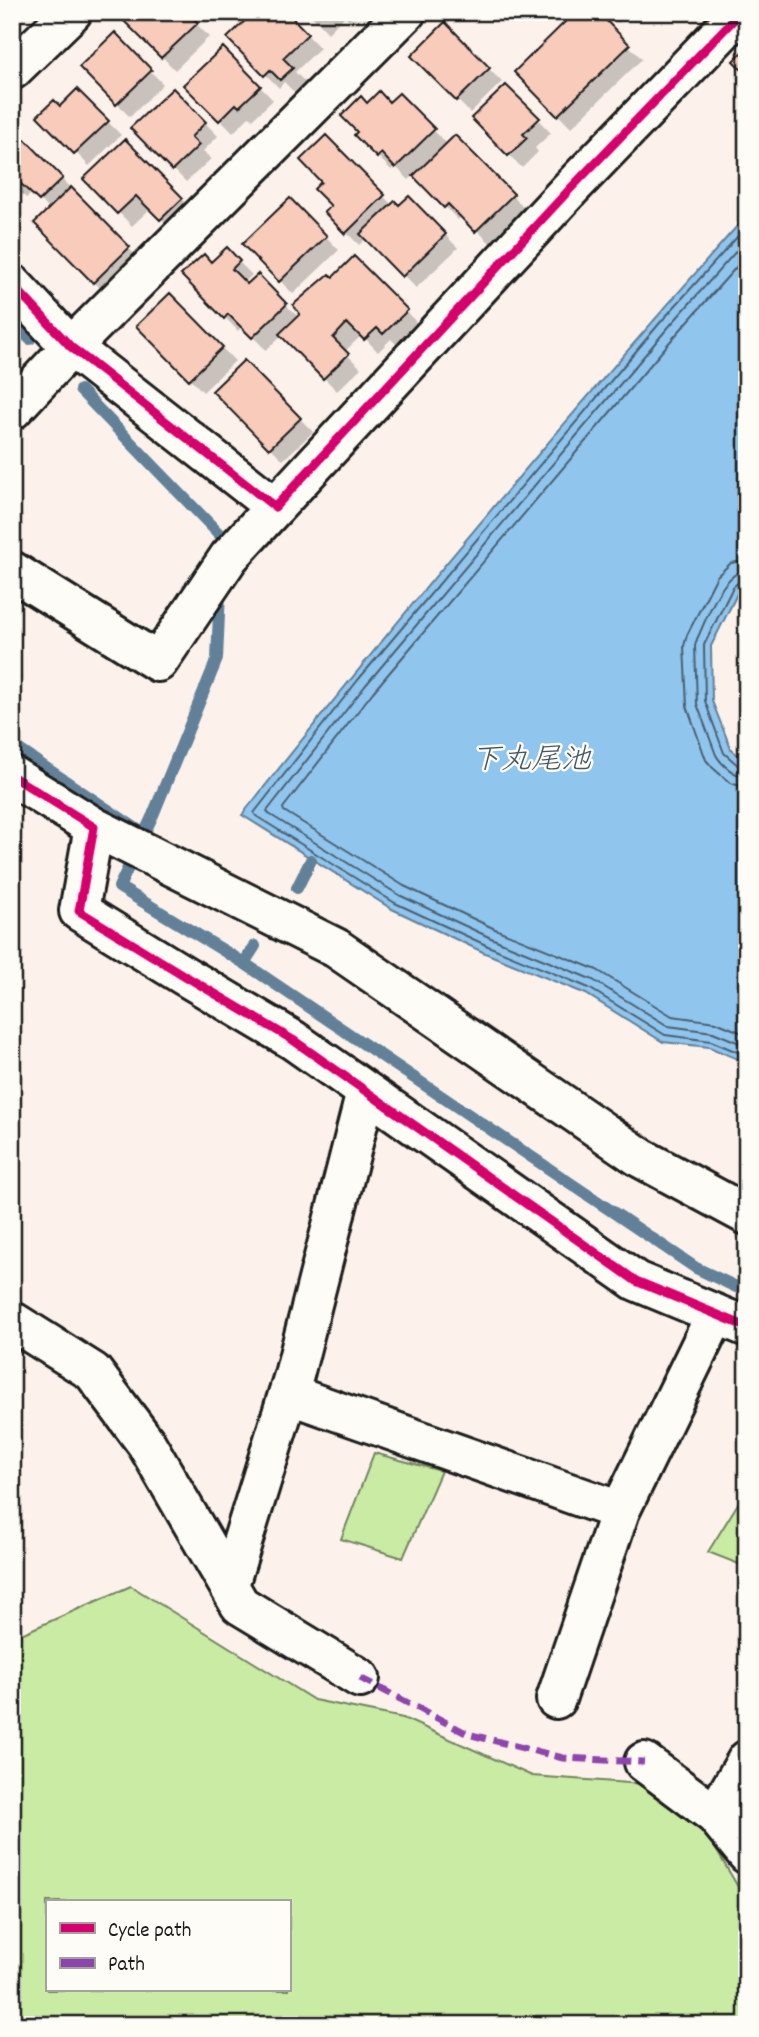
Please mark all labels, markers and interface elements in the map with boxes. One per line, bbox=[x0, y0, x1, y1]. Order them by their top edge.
water label: 下丸尾池 bbox=[471, 741, 592, 784]
legend bbox=[46, 1900, 290, 1992]
text: Cycle path bbox=[108, 1917, 191, 1947]
text: Path bbox=[108, 1951, 145, 1981]

